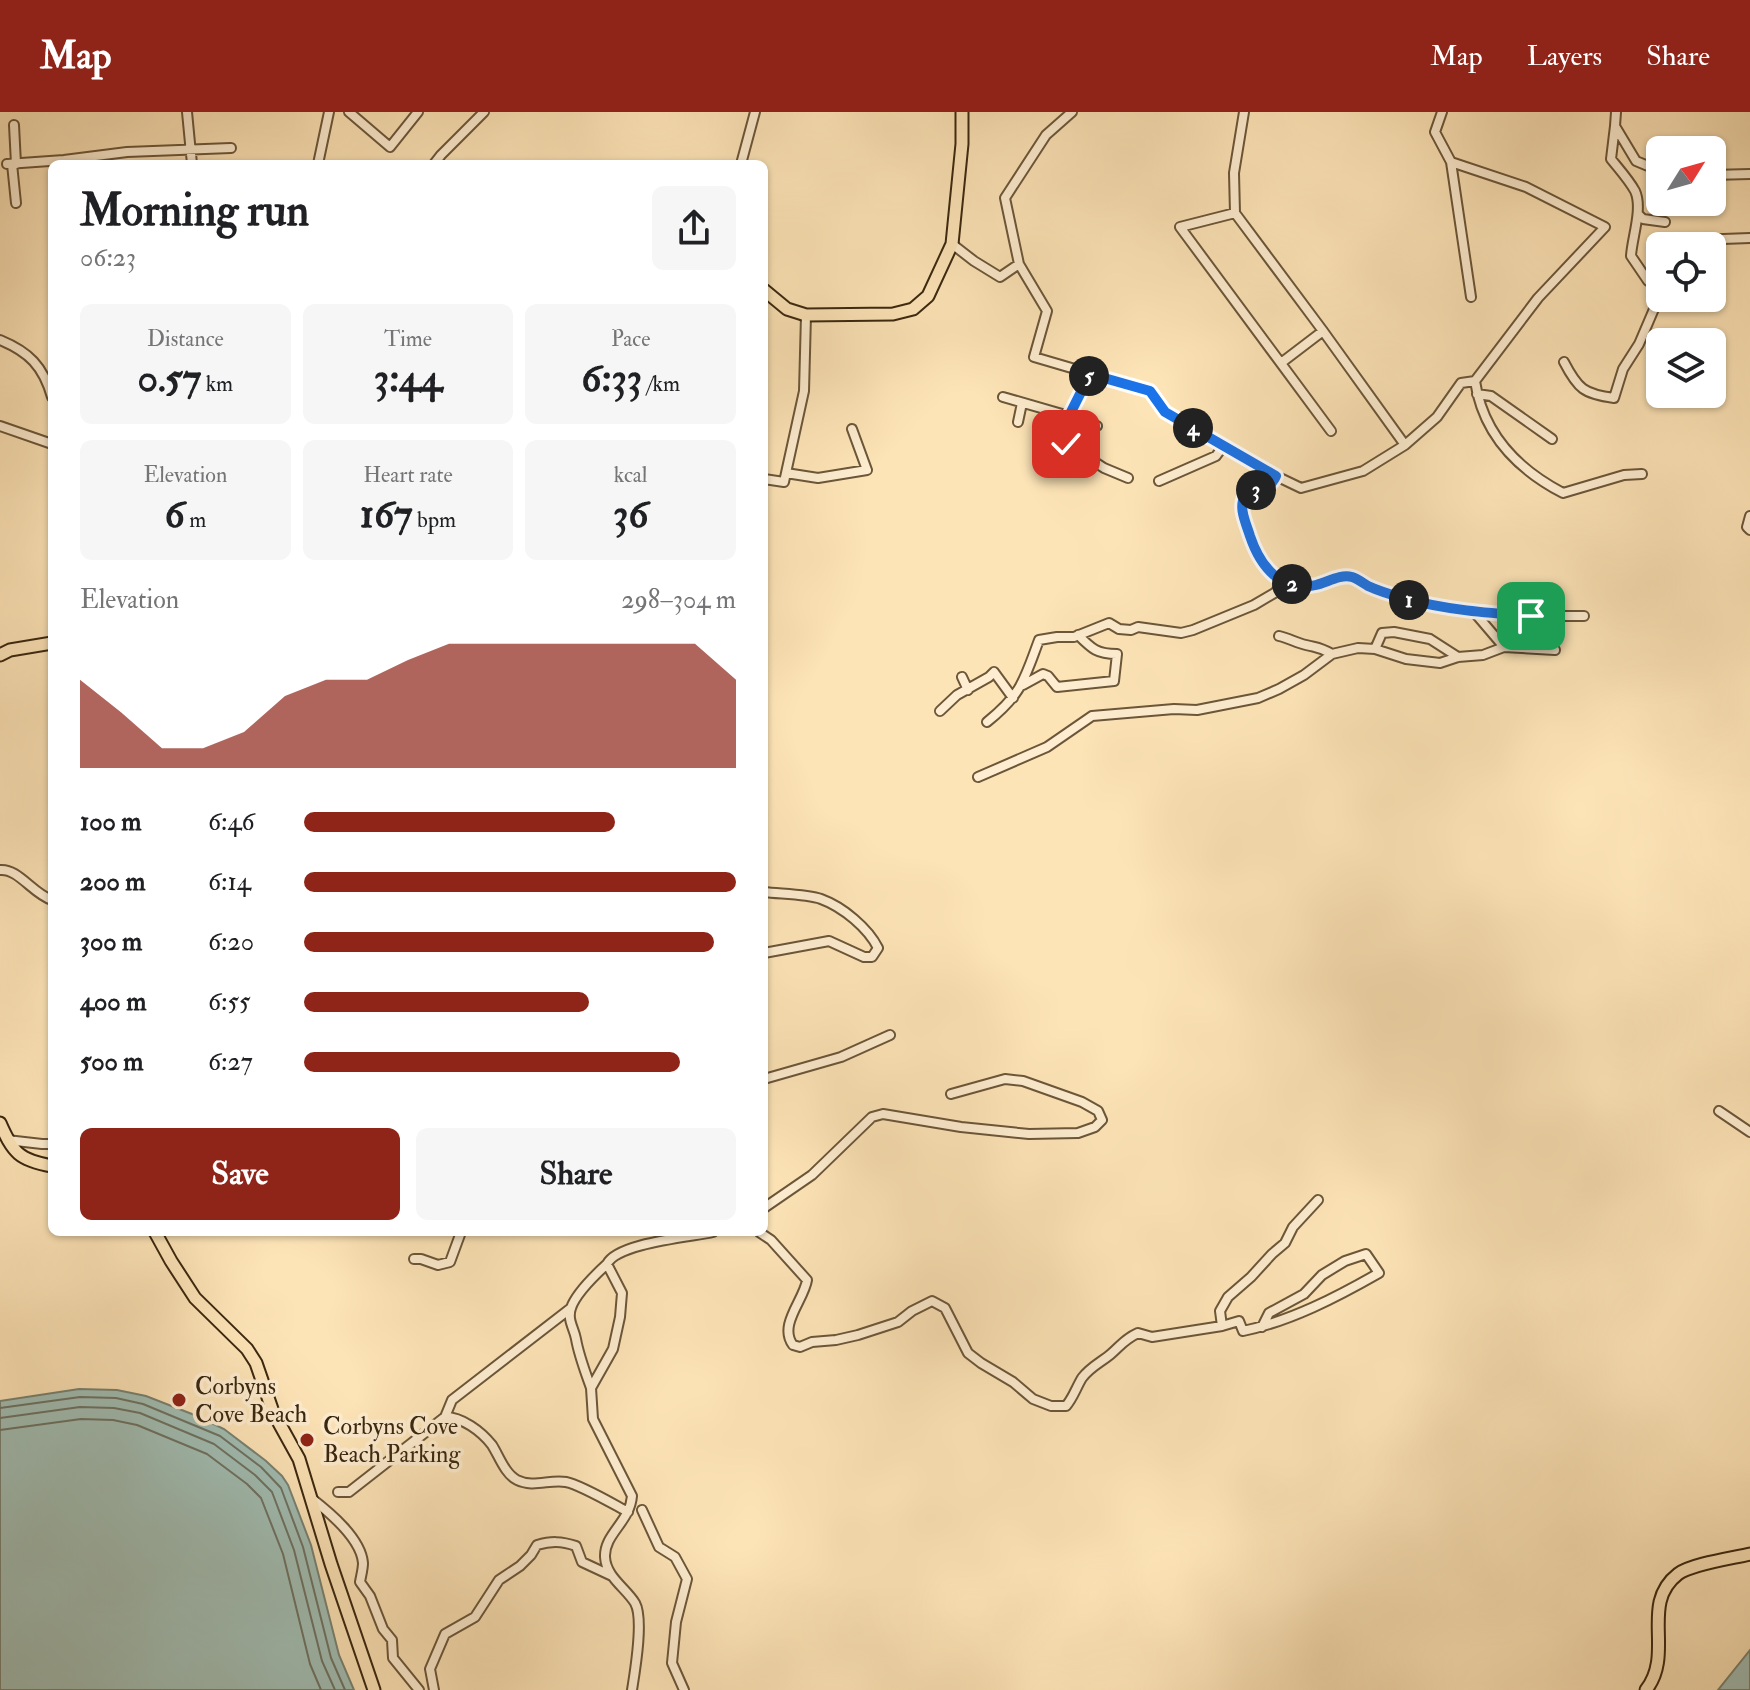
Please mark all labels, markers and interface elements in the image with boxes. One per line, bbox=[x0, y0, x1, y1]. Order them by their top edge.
text: Map bbox=[40, 32, 111, 80]
text: Map bbox=[1430, 39, 1483, 74]
text: Layers bbox=[1527, 39, 1602, 74]
text: Share bbox=[1646, 39, 1710, 74]
north arrow bbox=[1646, 136, 1726, 216]
map controls bbox=[1646, 136, 1726, 408]
text: Morning run bbox=[80, 184, 309, 239]
button: share bbox=[652, 186, 736, 270]
button: locate bbox=[1646, 232, 1726, 312]
text: 06:23 bbox=[80, 242, 136, 274]
text: Distance bbox=[147, 325, 224, 353]
text: Time bbox=[384, 325, 432, 353]
text: Pace bbox=[611, 325, 650, 353]
button: layers bbox=[1646, 328, 1726, 408]
text: 0.57 bbox=[137, 353, 201, 404]
text: 3:44 bbox=[374, 353, 442, 404]
text: 6:33 bbox=[581, 353, 642, 404]
pin: 5 bbox=[1069, 356, 1109, 396]
text: 5 bbox=[1084, 362, 1094, 390]
text: km bbox=[201, 370, 233, 398]
text: /km bbox=[642, 370, 680, 398]
pin: 4 bbox=[1173, 408, 1213, 448]
pin bbox=[1032, 410, 1100, 478]
text: 4 bbox=[1187, 414, 1199, 442]
icon: check bbox=[1044, 422, 1088, 466]
text: Elevation bbox=[143, 461, 227, 489]
text: Heart rate bbox=[363, 461, 453, 489]
text: kcal bbox=[614, 461, 648, 489]
pin: 3 bbox=[1236, 470, 1276, 510]
text: 3 bbox=[1252, 476, 1260, 504]
text: 6 bbox=[164, 489, 185, 540]
text: 167 bbox=[360, 489, 412, 540]
text: 36 bbox=[613, 489, 648, 540]
text: m bbox=[185, 506, 206, 534]
text: bpm bbox=[412, 506, 456, 534]
pin: 2 bbox=[1272, 564, 1312, 604]
text: 2 bbox=[1286, 570, 1298, 598]
pin: 1 bbox=[1389, 580, 1429, 620]
pin bbox=[1497, 582, 1565, 650]
text: Elevation bbox=[80, 584, 179, 616]
text: 298–304 m bbox=[621, 584, 736, 616]
text: 1 bbox=[1405, 586, 1413, 614]
icon: arrive bbox=[1509, 594, 1553, 638]
text: 100 m bbox=[80, 806, 141, 838]
text: 6:46 bbox=[208, 806, 255, 838]
text: 200 m bbox=[80, 866, 145, 898]
text: 6:14 bbox=[208, 866, 251, 898]
text: 300 m bbox=[80, 926, 142, 958]
text: 6:20 bbox=[208, 926, 254, 958]
text: 400 m bbox=[80, 986, 146, 1018]
text: 6:55 bbox=[208, 986, 250, 1018]
text: 500 m bbox=[80, 1046, 144, 1078]
text: 6:27 bbox=[208, 1046, 253, 1078]
button: Save bbox=[80, 1128, 400, 1220]
button: Share bbox=[416, 1128, 736, 1220]
place label: Corbyns Cove Beach bbox=[195, 1371, 307, 1430]
marker: Corbyns Cove Beach bbox=[170, 1391, 188, 1409]
place label: Corbyns Cove Beach Parking bbox=[323, 1411, 461, 1470]
marker: Corbyns Cove Beach Parking bbox=[298, 1431, 316, 1449]

